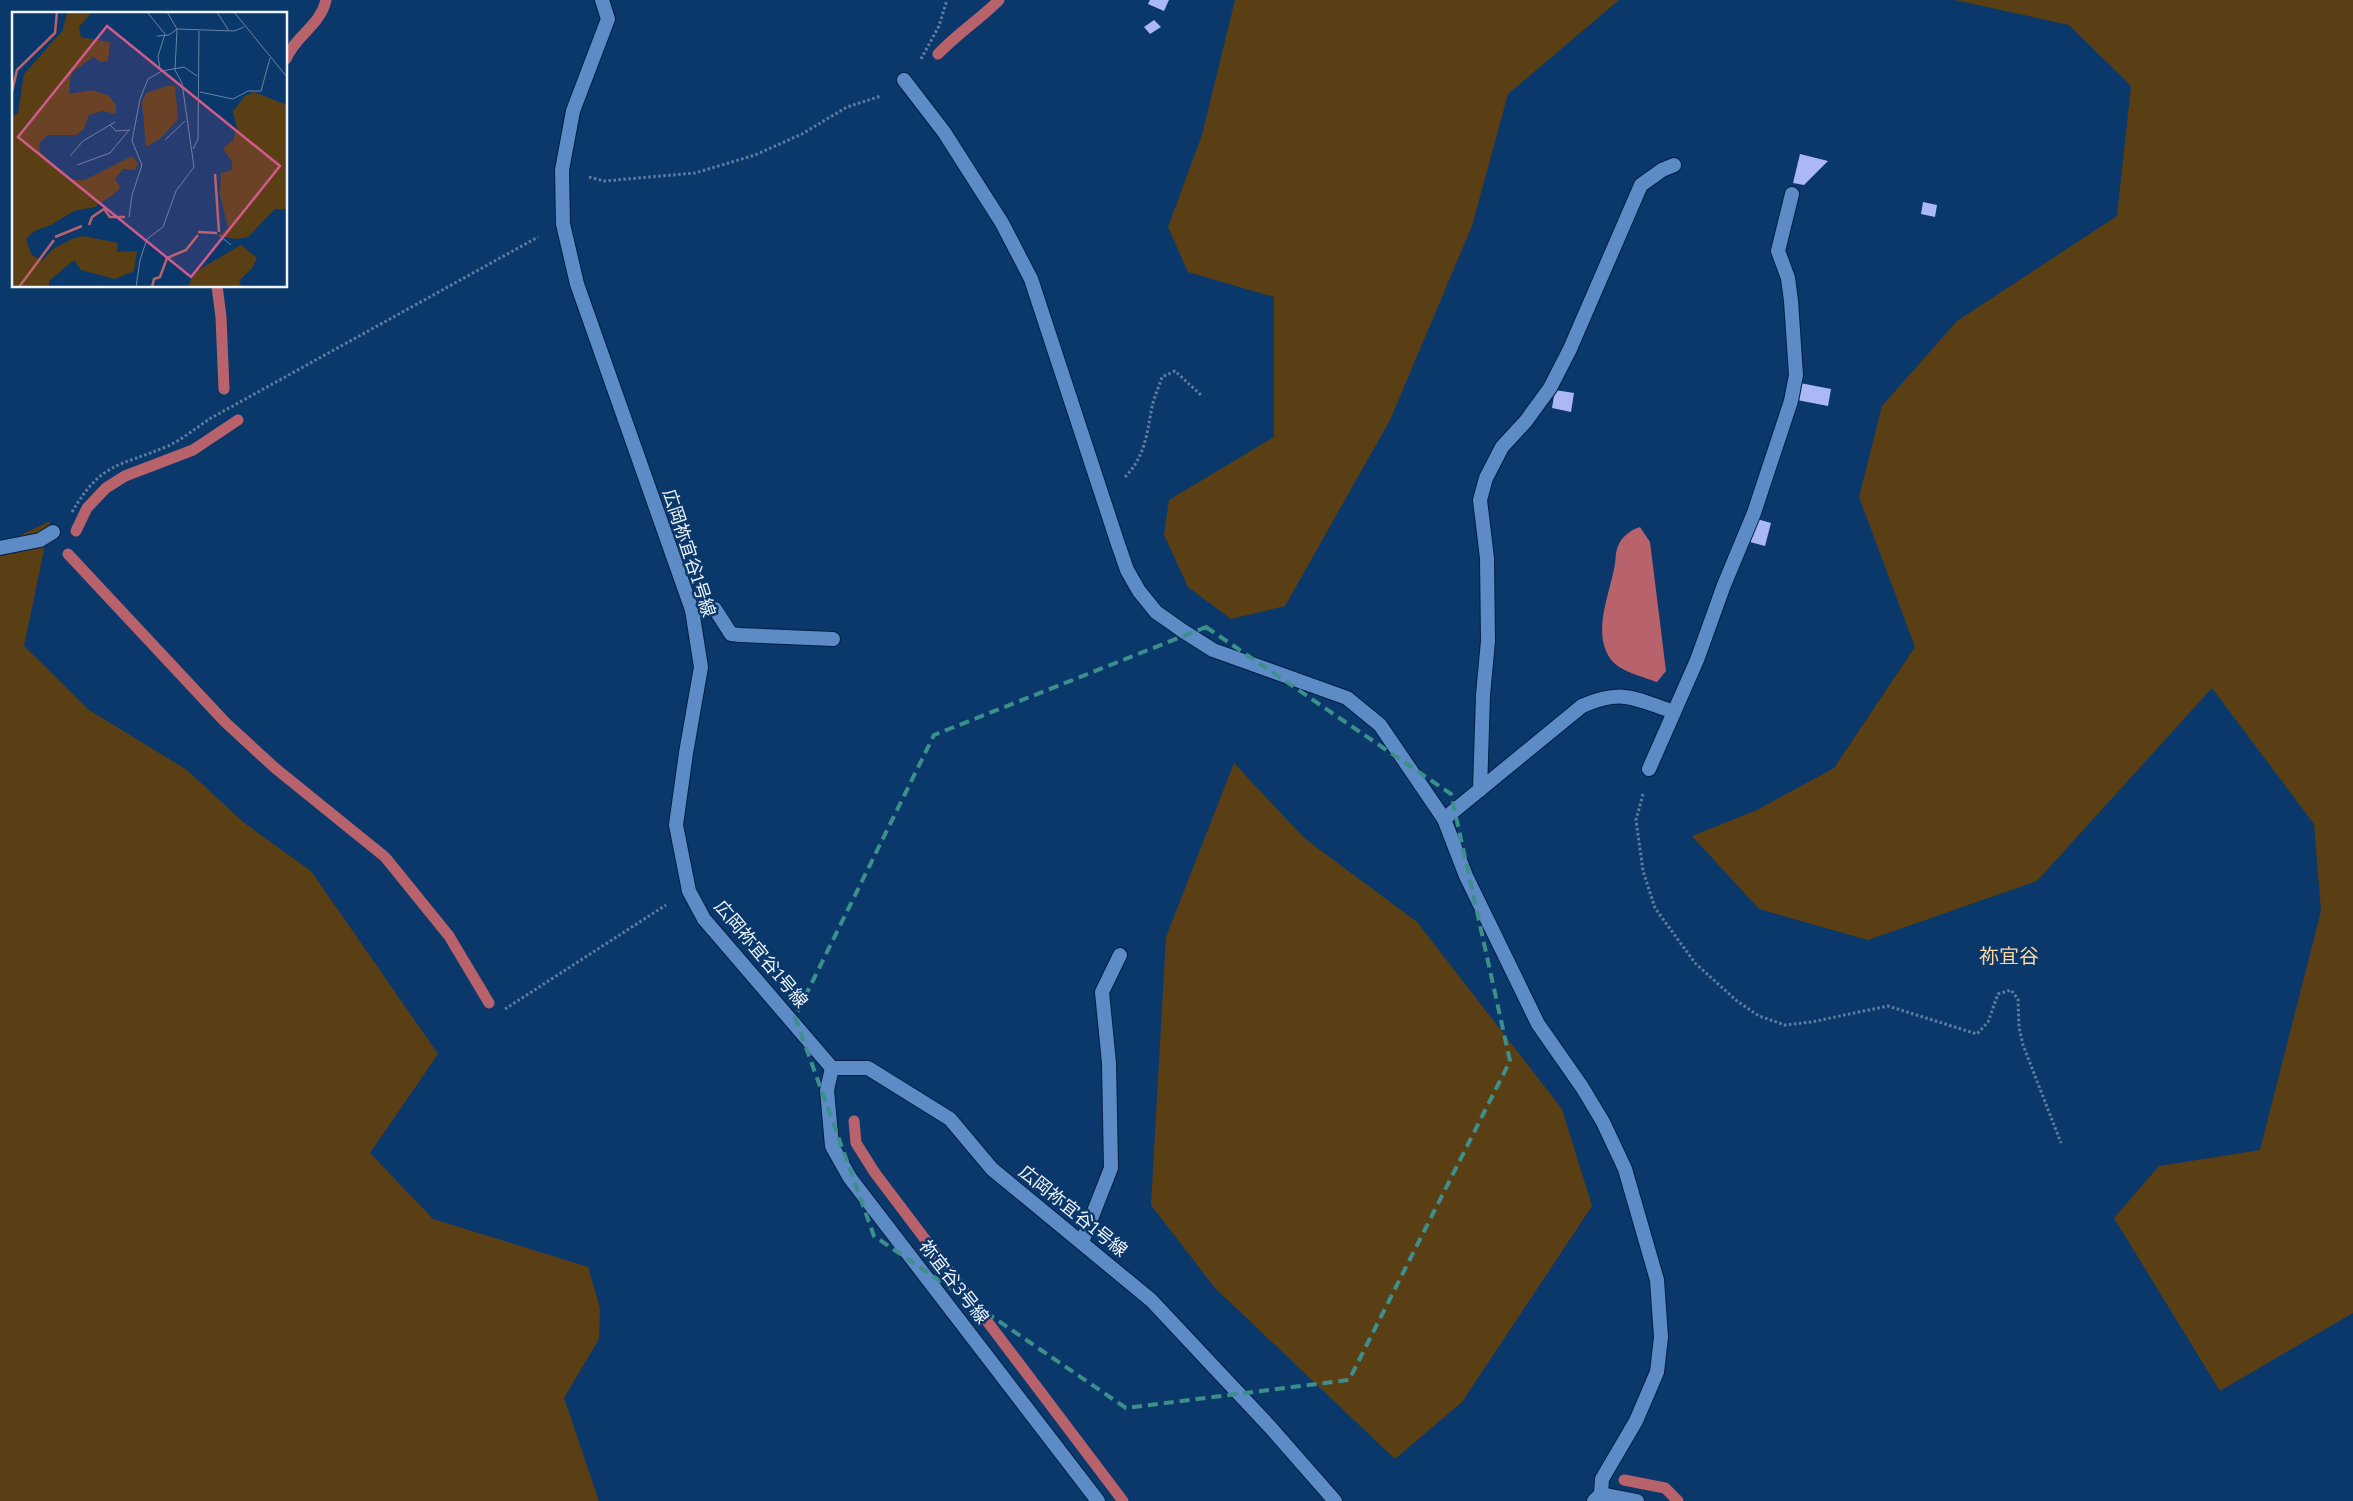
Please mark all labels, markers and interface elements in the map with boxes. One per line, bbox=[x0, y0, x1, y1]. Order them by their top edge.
inset map bbox=[12, 12, 288, 288]
street label: 広岡祢宜谷1号線 bbox=[658, 486, 720, 620]
street label: 広岡祢宜谷1号線 bbox=[710, 896, 812, 1012]
district label: 祢宜谷 bbox=[1979, 944, 2039, 968]
street label: 広岡祢宜谷1号線 bbox=[1014, 1161, 1132, 1261]
street label: 祢宜谷3号線 bbox=[914, 1236, 994, 1328]

